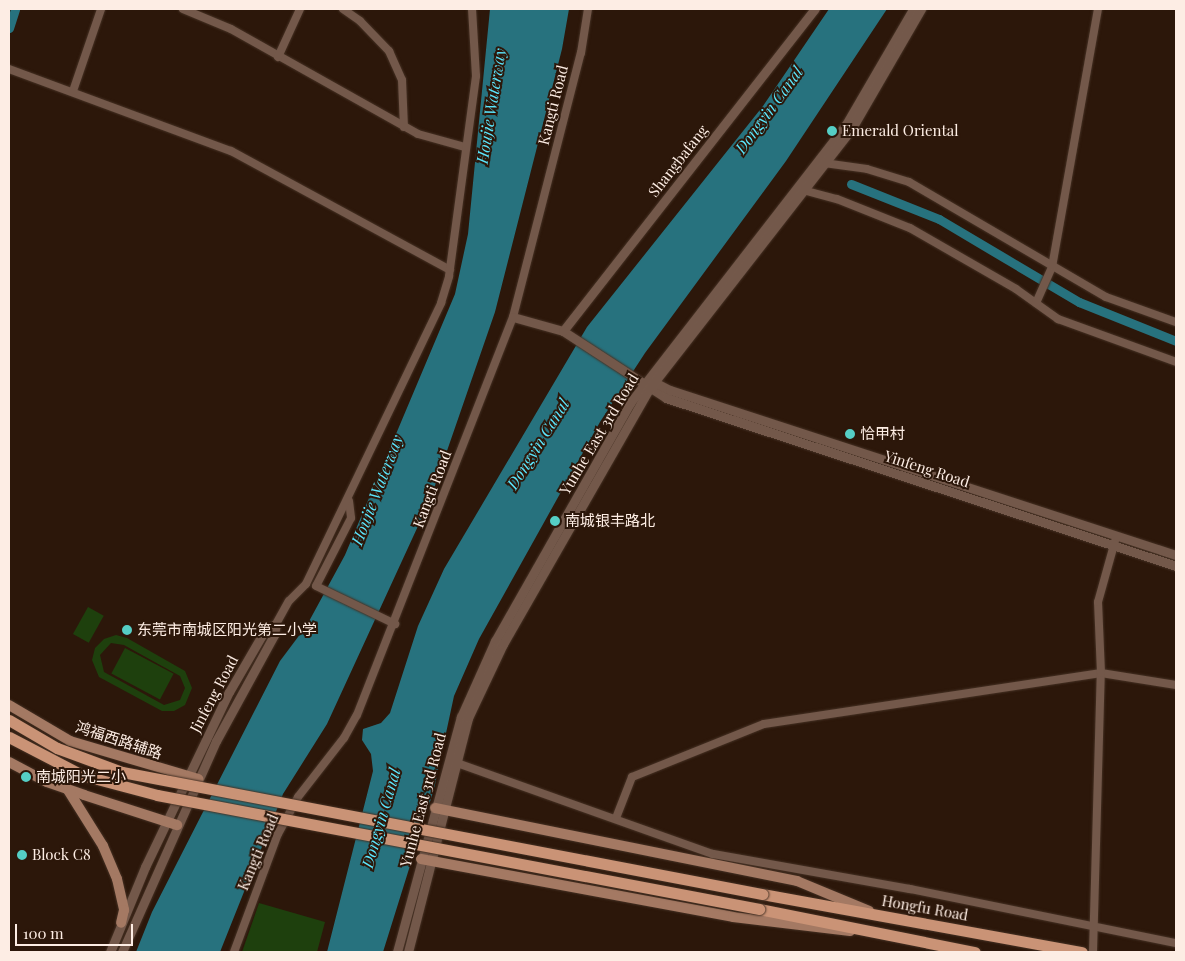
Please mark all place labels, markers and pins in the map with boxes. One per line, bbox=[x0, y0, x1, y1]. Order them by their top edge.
place label: Emerald Oriental bbox=[842, 122, 959, 140]
marker: Emerald Oriental bbox=[826, 125, 838, 137]
place label: 恰甲村 bbox=[860, 425, 905, 443]
marker: 恰甲村 bbox=[844, 428, 856, 440]
place label: 南城银丰路北 bbox=[565, 512, 655, 530]
marker: 南城银丰路北 bbox=[549, 515, 561, 527]
place label: 东莞市南城区阳光第二小学 bbox=[137, 621, 317, 639]
marker: 东莞市南城区阳光第二小学 bbox=[121, 624, 133, 636]
place label: 南城阳光二小 bbox=[36, 768, 126, 786]
marker: 南城阳光二小 bbox=[20, 771, 32, 783]
place label: Block C8 bbox=[32, 846, 91, 864]
marker: Block C8 bbox=[16, 849, 28, 861]

